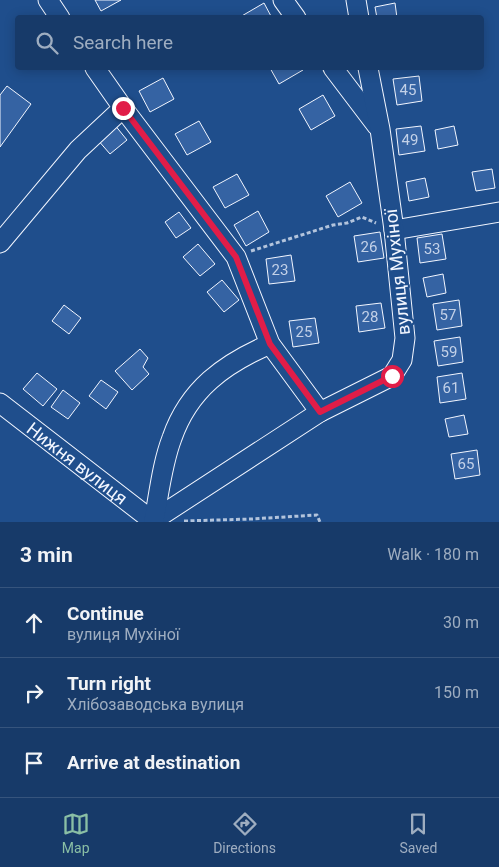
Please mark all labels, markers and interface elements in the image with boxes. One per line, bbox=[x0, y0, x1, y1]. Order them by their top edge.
search box bbox=[15, 15, 484, 70]
icon: search bbox=[33, 29, 61, 57]
text: Search here bbox=[73, 31, 173, 54]
house number: 45 bbox=[400, 81, 416, 99]
route end bbox=[112, 97, 135, 120]
house number: 49 bbox=[402, 131, 418, 149]
street label: вулиця Мухіної bbox=[380, 206, 414, 336]
house number: 26 bbox=[361, 238, 377, 256]
house number: 53 bbox=[424, 240, 440, 258]
house number: 23 bbox=[272, 261, 288, 279]
house number: 57 bbox=[440, 306, 456, 324]
house number: 28 bbox=[362, 308, 378, 326]
house number: 25 bbox=[296, 323, 312, 341]
house number: 59 bbox=[441, 343, 457, 361]
route start bbox=[381, 365, 404, 388]
house number: 61 bbox=[443, 379, 459, 397]
street label: Нижня вулиця bbox=[23, 417, 132, 508]
house number: 65 bbox=[458, 455, 474, 473]
text: 3 min bbox=[20, 543, 73, 567]
text: Walk · 180 m bbox=[387, 545, 479, 564]
text: Continue bbox=[67, 602, 144, 625]
icon: ahead bbox=[20, 609, 48, 637]
text: 30 m bbox=[443, 613, 479, 632]
text: вулиця Мухіної bbox=[67, 625, 180, 644]
text: Turn right bbox=[67, 672, 151, 695]
icon: right bbox=[20, 679, 48, 707]
text: 150 m bbox=[434, 683, 479, 702]
text: Хлібозаводська вулиця bbox=[67, 695, 244, 714]
icon: arrive bbox=[20, 749, 48, 777]
text: Arrive at destination bbox=[67, 751, 240, 774]
tab: Map bbox=[62, 810, 90, 856]
tab: Directions bbox=[213, 810, 276, 856]
tab: Saved bbox=[399, 810, 437, 856]

